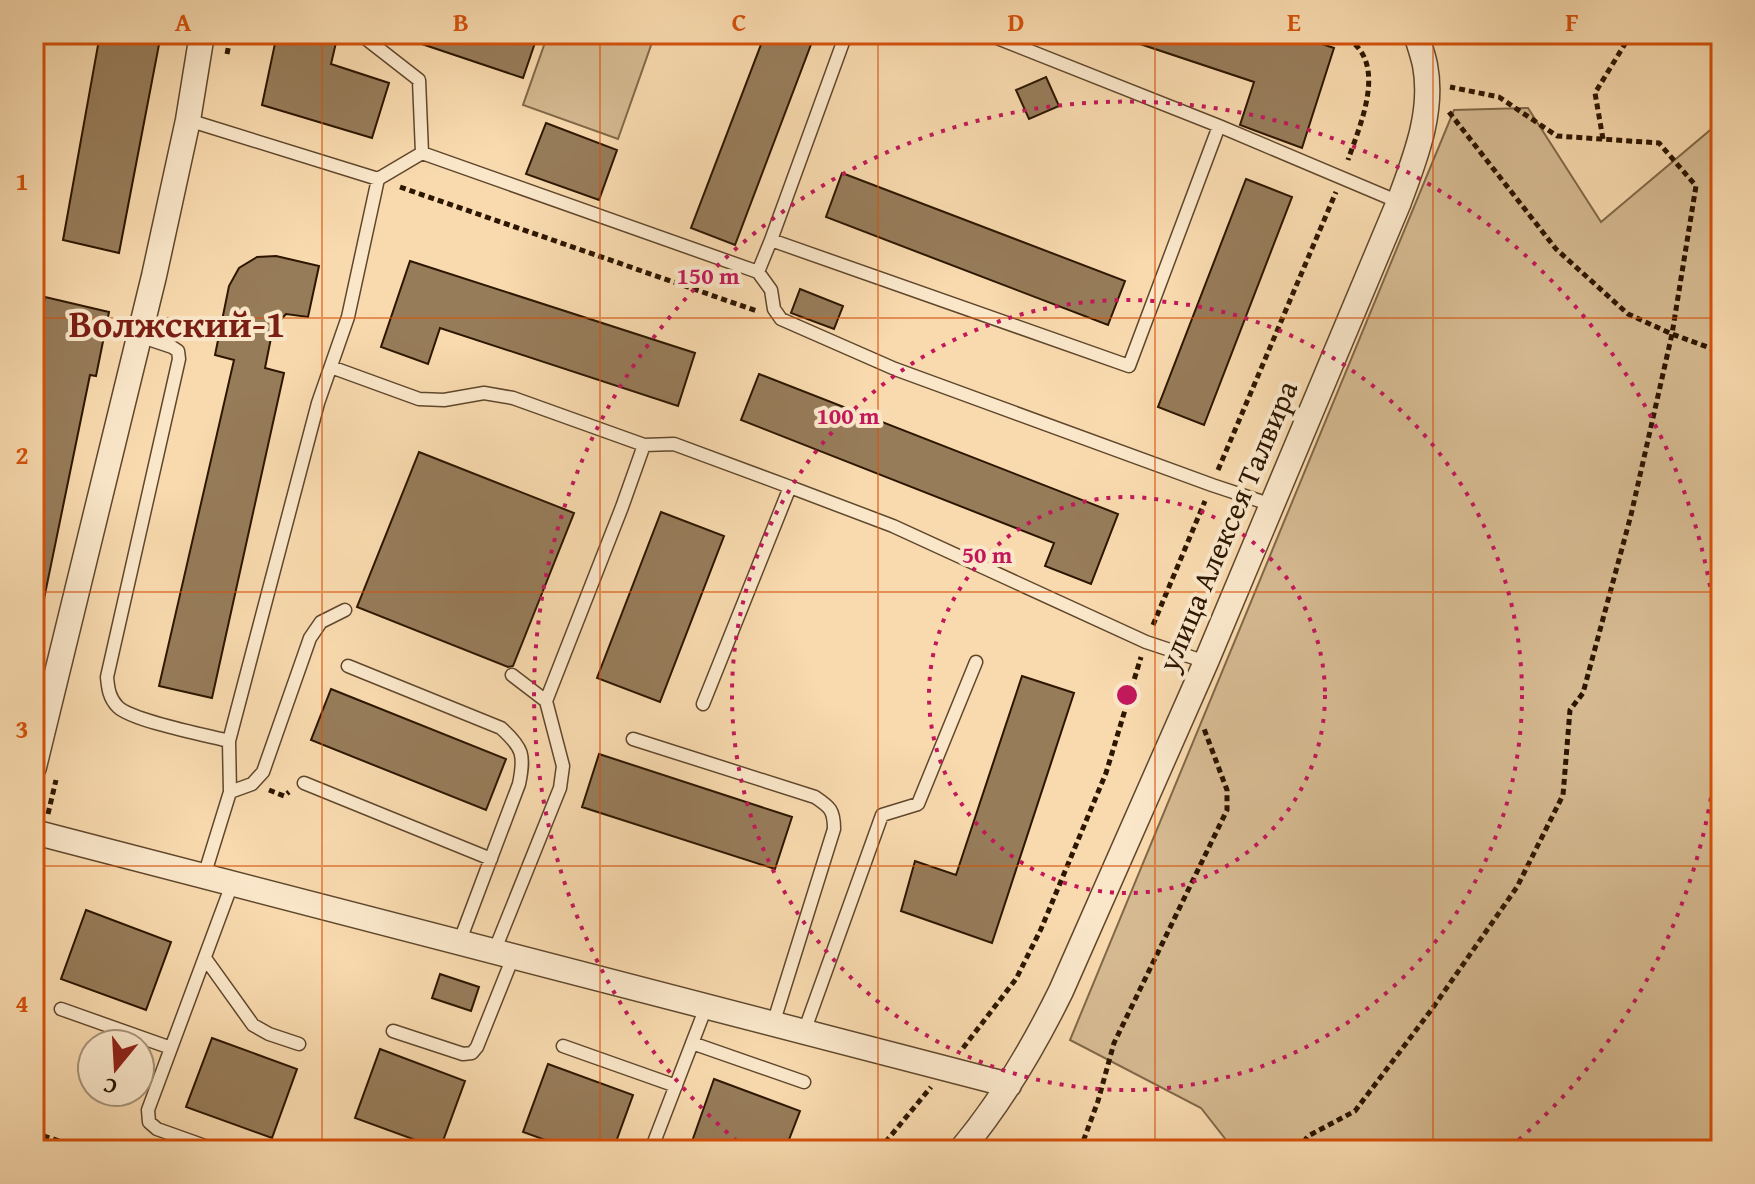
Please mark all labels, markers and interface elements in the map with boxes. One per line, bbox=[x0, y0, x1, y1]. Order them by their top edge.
text: A bbox=[175, 2, 192, 41]
text: B bbox=[453, 2, 469, 41]
text: C bbox=[732, 2, 746, 41]
text: D bbox=[1008, 2, 1024, 41]
text: E bbox=[1287, 2, 1301, 41]
text: F bbox=[1565, 2, 1579, 41]
text: 1 bbox=[15, 161, 29, 200]
text: 150 m bbox=[676, 258, 740, 293]
district label: Волжский-1 bbox=[69, 295, 285, 351]
street label: улица Алексея Талвира bbox=[1146, 373, 1309, 679]
text: 100 m bbox=[816, 398, 880, 433]
text: 2 bbox=[15, 435, 29, 474]
text: 50 m bbox=[962, 537, 1013, 572]
centre of rings bbox=[1113, 681, 1141, 709]
text: 3 bbox=[15, 709, 29, 748]
text: 4 bbox=[15, 983, 29, 1022]
north arrow bbox=[76, 1028, 156, 1108]
text: С bbox=[99, 1070, 121, 1104]

